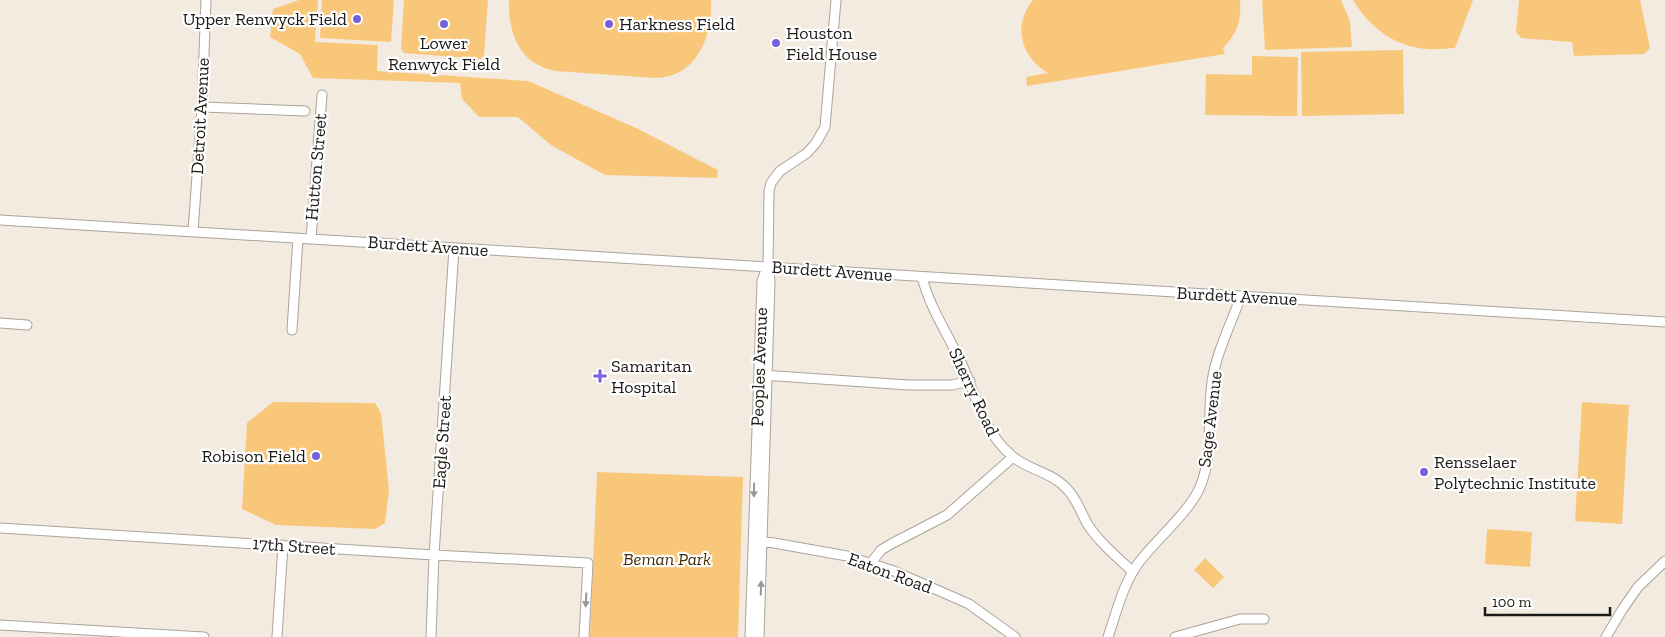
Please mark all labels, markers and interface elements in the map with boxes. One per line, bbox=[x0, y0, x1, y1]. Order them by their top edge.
place label: Upper Renwyck Field bbox=[183, 8, 347, 30]
marker: Upper Renwyck Field bbox=[351, 13, 363, 25]
place label: Harkness Field bbox=[619, 13, 735, 35]
marker: Lower Renwyck Field bbox=[438, 18, 450, 30]
marker: Harkness Field bbox=[603, 18, 615, 30]
place label: Houston Field House bbox=[786, 22, 877, 65]
place label: Lower Renwyck Field bbox=[388, 32, 500, 75]
marker: Houston Field House bbox=[770, 37, 782, 49]
street label: Detroit Avenue bbox=[186, 57, 214, 175]
street label: Hutton Street bbox=[300, 112, 332, 222]
street label: Burdett Avenue bbox=[367, 231, 489, 261]
street label: Burdett Avenue bbox=[771, 256, 893, 286]
street label: Burdett Avenue bbox=[1176, 282, 1298, 310]
street label: Peoples Avenue bbox=[746, 307, 772, 427]
street label: Sherry Road bbox=[944, 344, 1004, 440]
place label: Samaritan Hospital bbox=[611, 355, 692, 398]
marker: Samaritan Hospital bbox=[593, 369, 607, 383]
street label: Sage Avenue bbox=[1193, 369, 1227, 469]
street label: Eagle Street bbox=[428, 394, 456, 490]
place label: Robison Field bbox=[201, 445, 306, 467]
marker: Robison Field bbox=[310, 450, 322, 462]
place label: Rensselaer Polytechnic Institute bbox=[1434, 451, 1596, 494]
marker: Rensselaer Polytechnic Institute bbox=[1418, 466, 1430, 478]
one-way arrow bbox=[750, 482, 758, 498]
street label: 17th Street bbox=[252, 532, 337, 560]
park label: Beman Park bbox=[623, 548, 711, 570]
street label: Eaton Road bbox=[845, 548, 935, 598]
one-way arrow bbox=[757, 580, 765, 596]
scale bar bbox=[1485, 584, 1610, 616]
one-way arrow bbox=[582, 592, 590, 608]
text: 100 m bbox=[1492, 593, 1531, 611]

